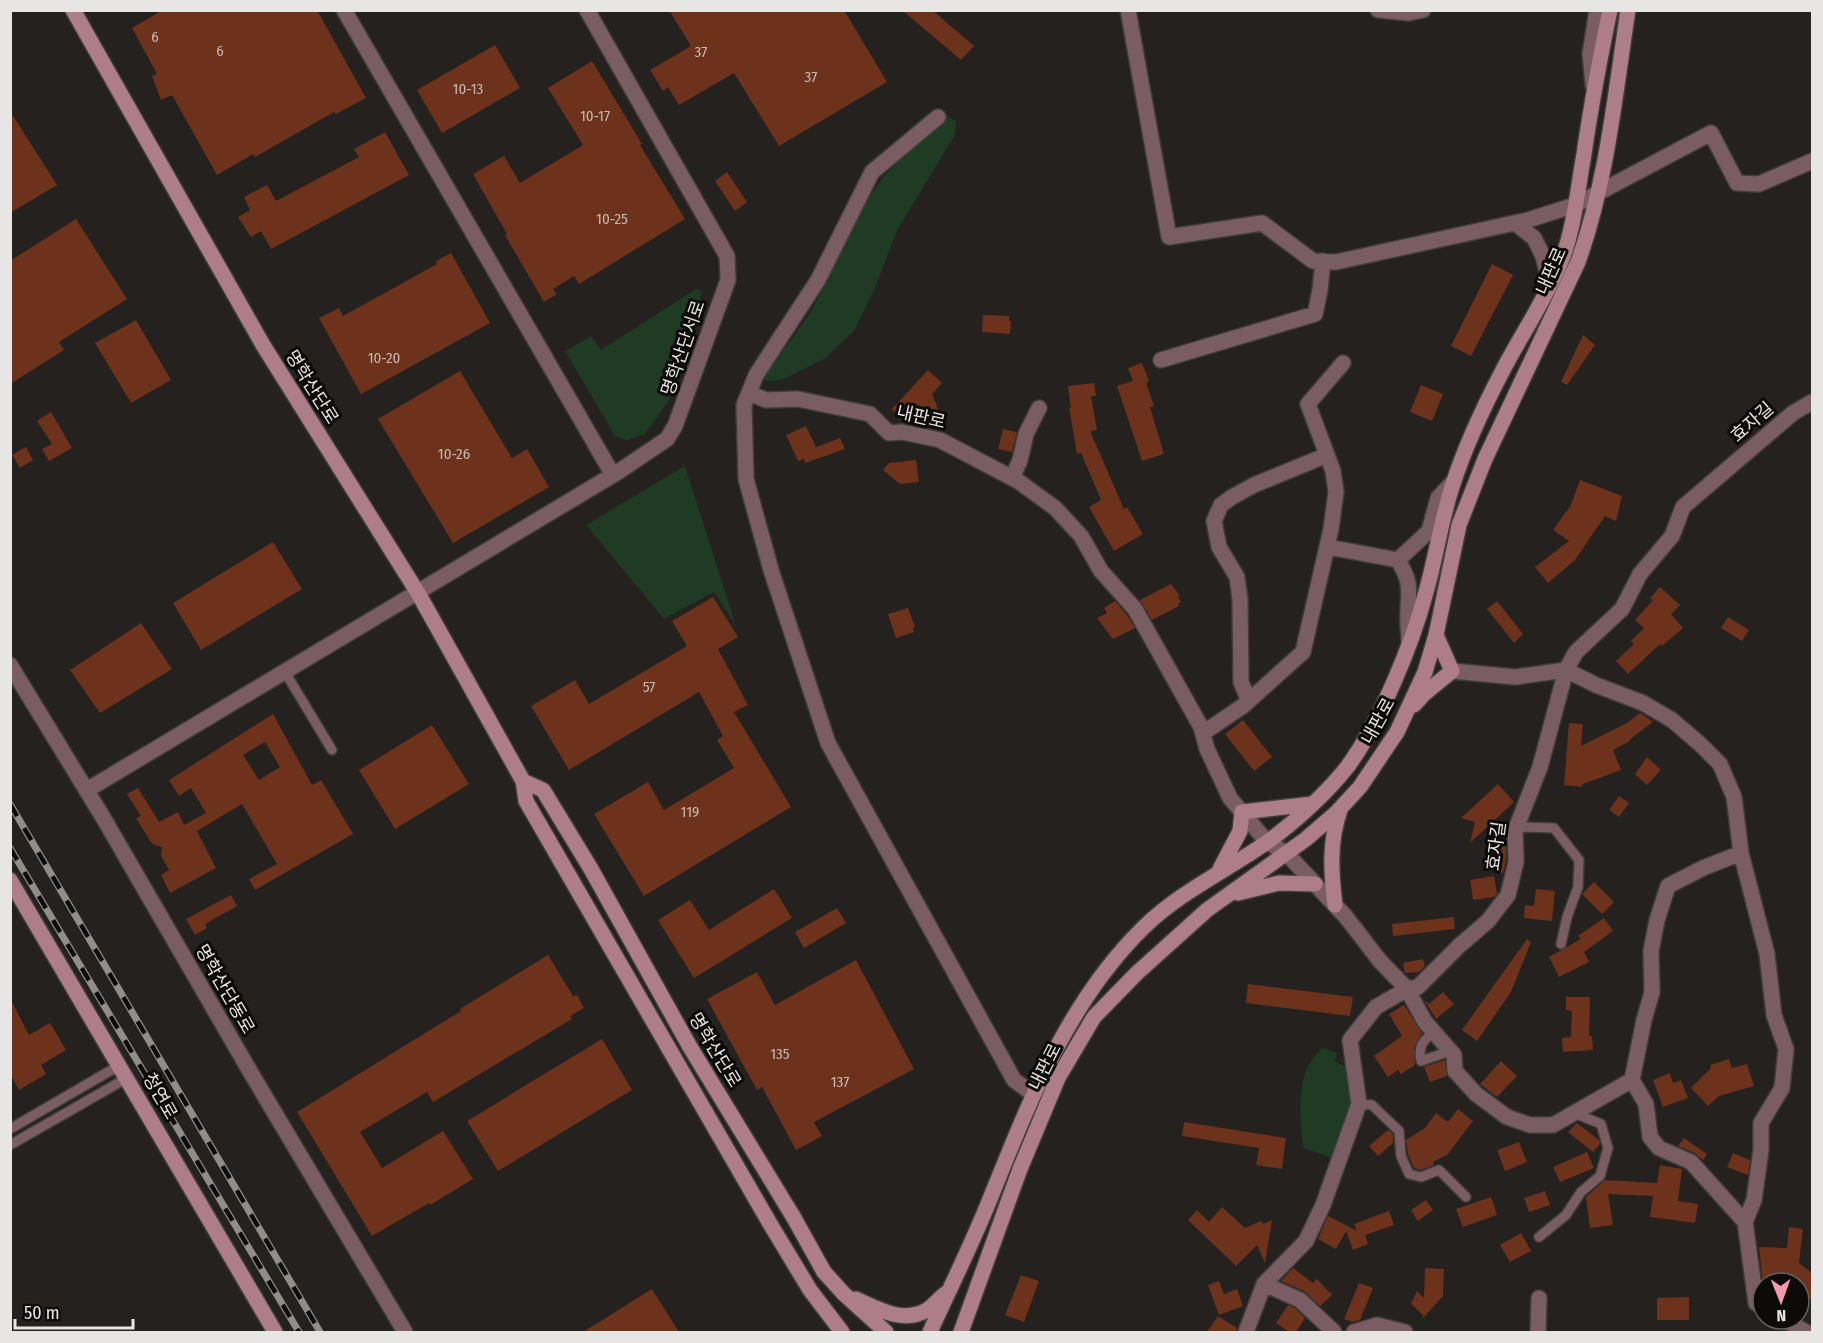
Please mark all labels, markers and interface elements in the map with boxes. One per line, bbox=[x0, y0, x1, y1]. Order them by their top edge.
house number: 6 bbox=[151, 28, 159, 46]
house number: 6 bbox=[216, 42, 224, 60]
house number: 37 bbox=[695, 43, 707, 61]
house number: 37 bbox=[805, 68, 817, 86]
house number: 10-13 bbox=[453, 80, 484, 98]
house number: 10-17 bbox=[580, 107, 610, 125]
house number: 10-25 bbox=[596, 210, 628, 228]
street label: 내판로 bbox=[1531, 244, 1571, 298]
street label: 명학산단서로 bbox=[656, 297, 710, 399]
street label: 명학산단로 bbox=[281, 346, 343, 428]
house number: 10-20 bbox=[368, 349, 400, 367]
street label: 효자길 bbox=[1726, 397, 1778, 447]
street label: 내판로 bbox=[894, 401, 948, 433]
house number: 10-26 bbox=[438, 445, 470, 463]
house number: 57 bbox=[643, 678, 655, 696]
street label: 내판로 bbox=[1356, 694, 1400, 748]
house number: 119 bbox=[681, 803, 699, 821]
street label: 효자길 bbox=[1482, 820, 1510, 872]
street label: 명학산단동로 bbox=[191, 940, 259, 1038]
street label: 명학산단로 bbox=[684, 1009, 746, 1091]
street label: 내판로 bbox=[1024, 1040, 1066, 1094]
house number: 135 bbox=[770, 1045, 790, 1063]
street label: 청연로 bbox=[138, 1069, 182, 1123]
house number: 137 bbox=[831, 1073, 849, 1091]
north arrow bbox=[1751, 1271, 1811, 1331]
scale bar bbox=[15, 1292, 134, 1330]
text: 50 m bbox=[24, 1302, 60, 1324]
text: N bbox=[1776, 1306, 1786, 1325]

